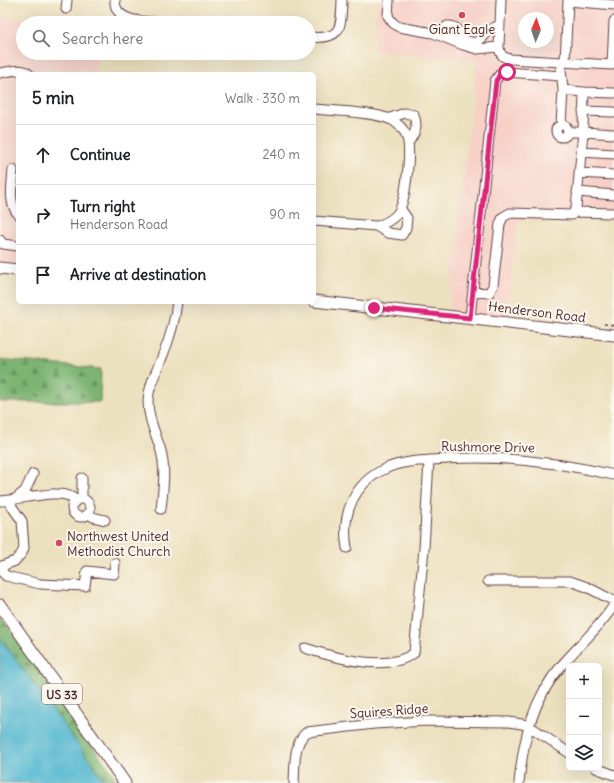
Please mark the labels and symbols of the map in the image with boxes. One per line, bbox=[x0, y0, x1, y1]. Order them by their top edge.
marker: Giant Eagle bbox=[457, 10, 467, 20]
north arrow bbox=[518, 12, 554, 48]
place label: Giant Eagle bbox=[429, 21, 495, 38]
route start bbox=[498, 63, 516, 81]
street label: Henderson Road bbox=[487, 298, 587, 326]
route end bbox=[365, 299, 383, 317]
street label: Rushmore Drive bbox=[441, 438, 535, 456]
place label: Northwest United Methodist Church bbox=[67, 528, 171, 560]
marker: Northwest United Methodist Church bbox=[54, 538, 64, 548]
road number: US 33 bbox=[42, 684, 82, 704]
street label: Squires Ridge bbox=[349, 700, 429, 722]

